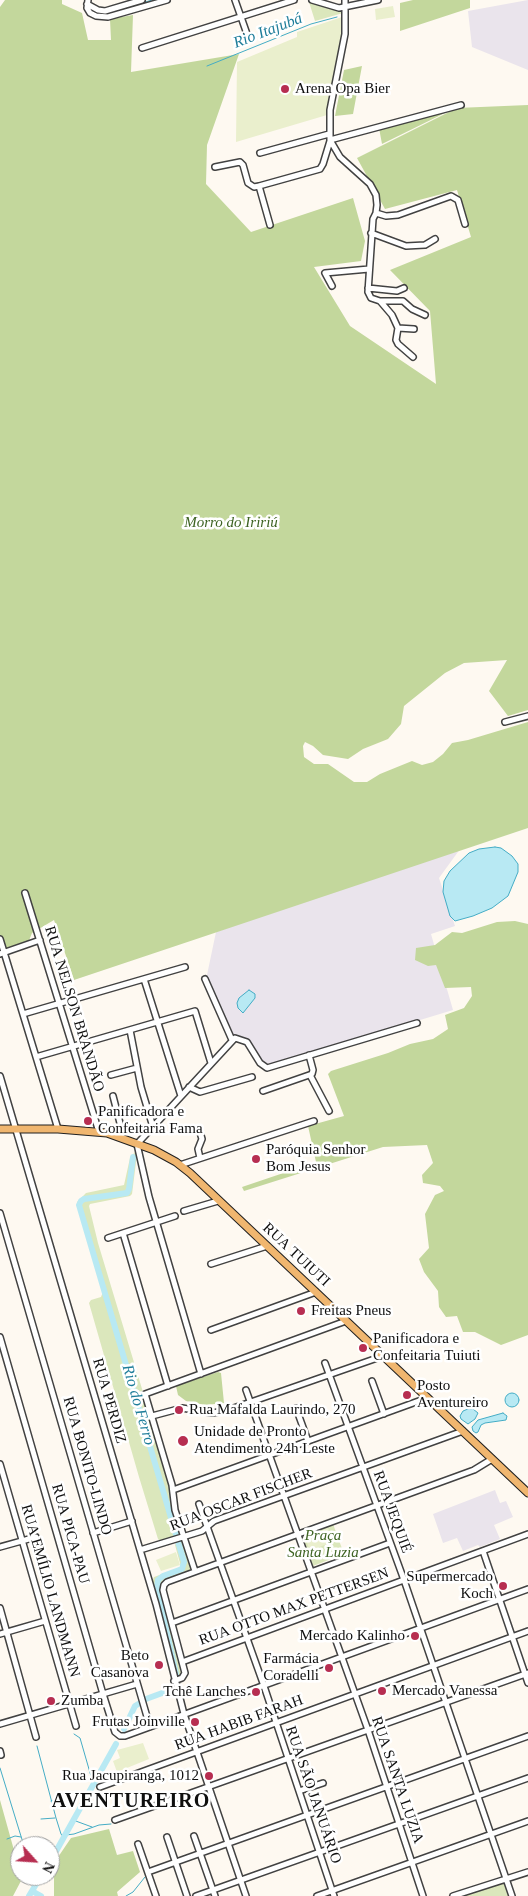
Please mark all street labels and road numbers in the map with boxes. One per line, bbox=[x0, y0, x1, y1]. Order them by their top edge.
street label: RUA NELSON BRANDÃO bbox=[40, 924, 108, 1094]
street label: RUA TUIUTI bbox=[259, 1219, 333, 1291]
street label: RUA PERDIZ bbox=[88, 1356, 130, 1446]
street label: RUA BONITO-LINDO bbox=[59, 1395, 115, 1537]
street label: RUA OSCAR FISCHER bbox=[167, 1465, 315, 1535]
street label: RUA JEQUIÉ bbox=[369, 1468, 415, 1556]
street label: RUA PICA-PAU bbox=[47, 1482, 93, 1586]
street label: RUA EMÍLIO LANDMANN bbox=[17, 1502, 83, 1680]
street label: RUA OTTO MAX PETTERSEN bbox=[196, 1564, 392, 1650]
street label: RUA HABIB FARAH bbox=[172, 1691, 306, 1755]
street label: RUA SANTA LUZIA bbox=[367, 1714, 427, 1846]
street label: RUA SÃO JANUÁRIO bbox=[281, 1724, 345, 1866]

